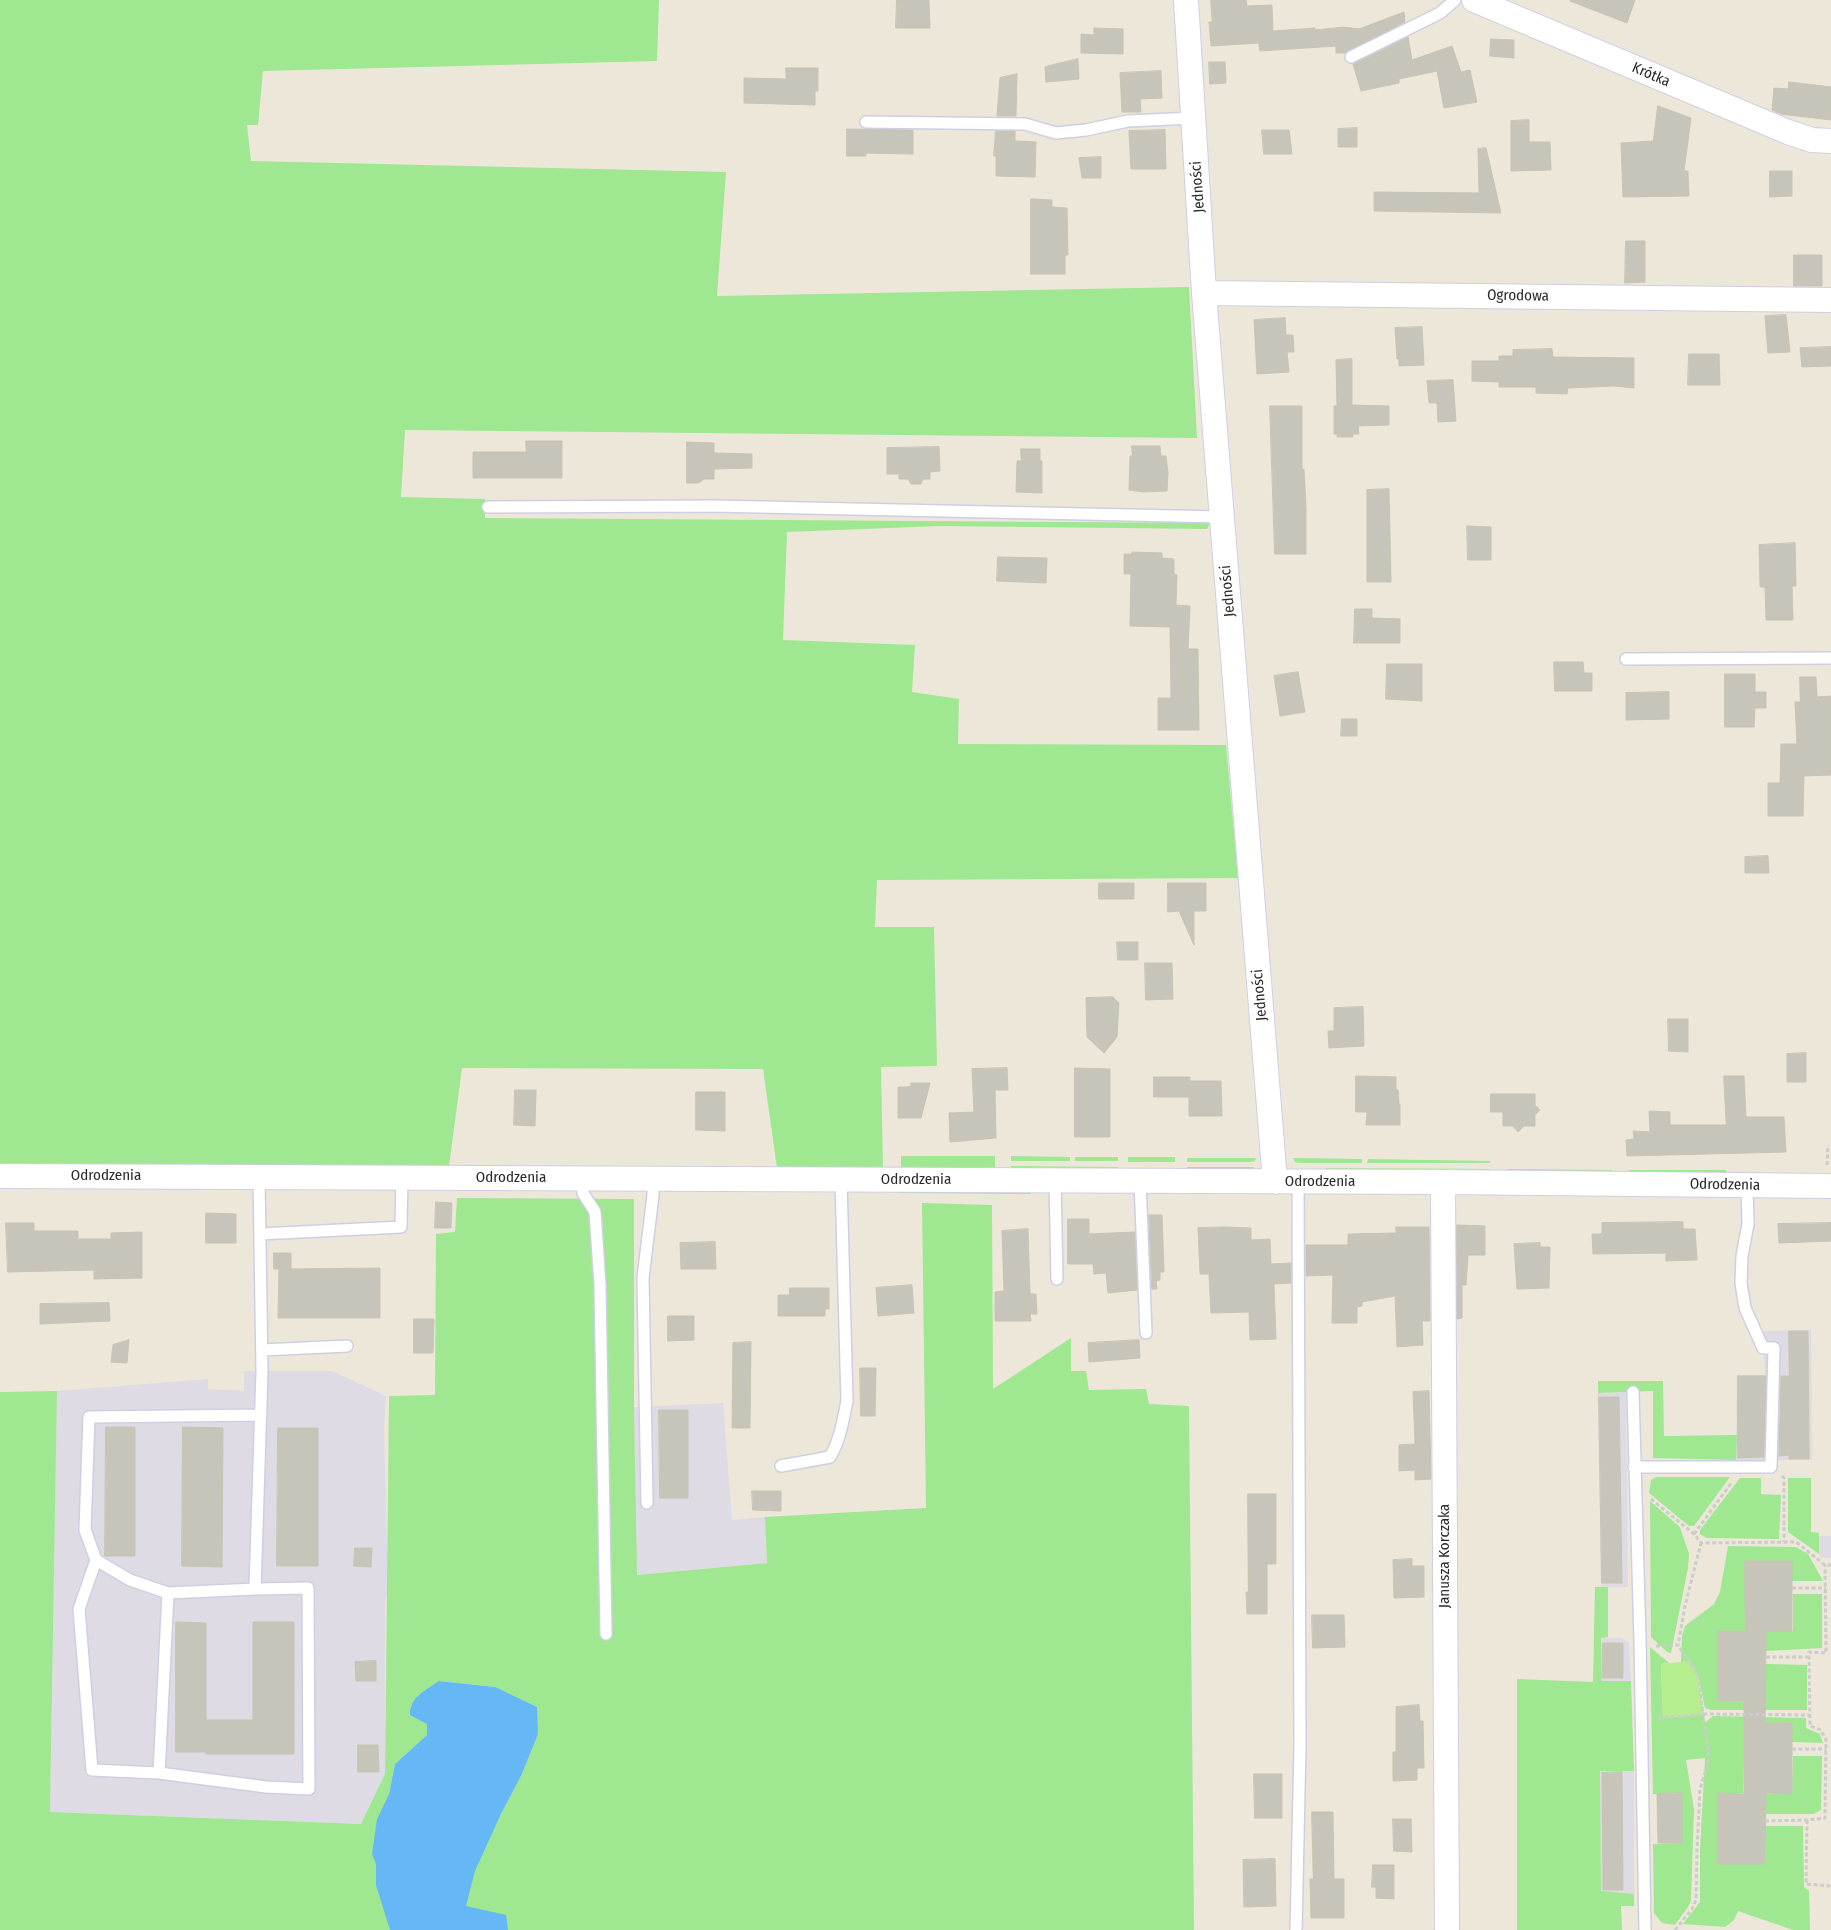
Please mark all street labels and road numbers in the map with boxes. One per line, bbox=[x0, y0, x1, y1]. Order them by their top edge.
street label: Krótka bbox=[1629, 59, 1673, 91]
street label: Jedności bbox=[1187, 160, 1209, 214]
street label: Ogrodowa bbox=[1487, 286, 1549, 306]
street label: Jedności bbox=[1217, 564, 1239, 618]
street label: Jedności bbox=[1249, 968, 1271, 1022]
street label: Odrodzenia bbox=[71, 1167, 141, 1185]
street label: Odrodzenia bbox=[476, 1169, 546, 1187]
street label: Odrodzenia bbox=[881, 1171, 951, 1189]
street label: Odrodzenia bbox=[1285, 1173, 1355, 1191]
street label: Odrodzenia bbox=[1690, 1175, 1760, 1195]
street label: Janusza Korczaka bbox=[1436, 1504, 1454, 1608]

